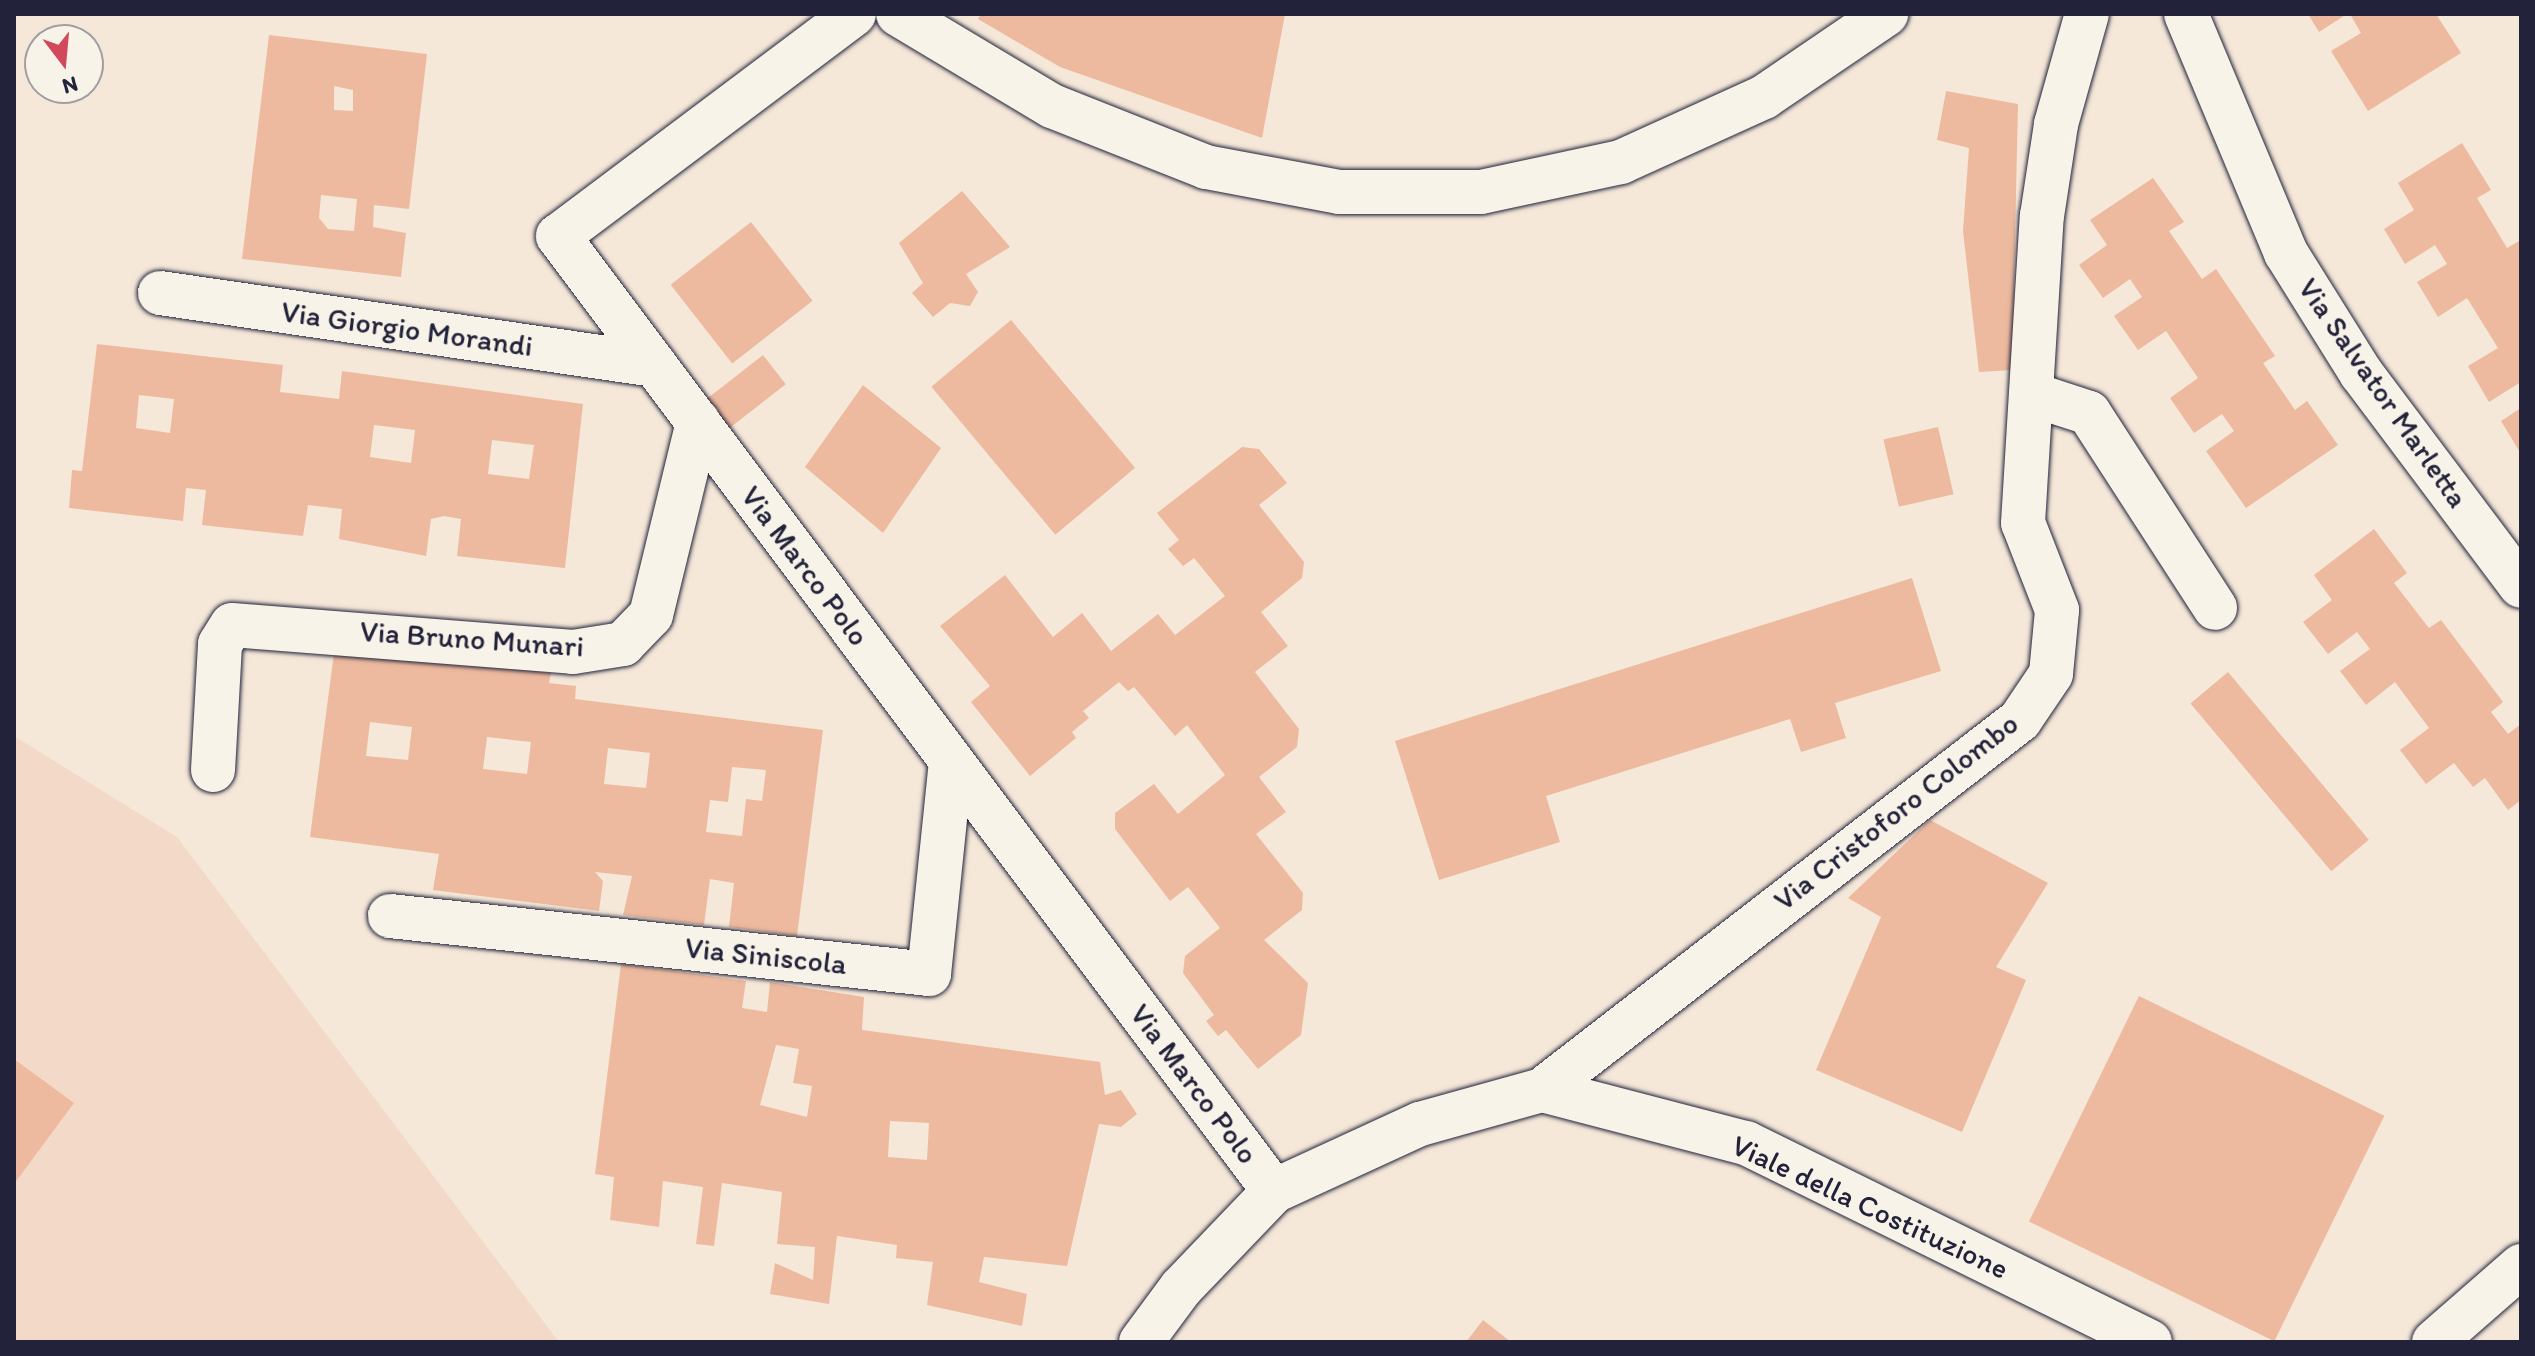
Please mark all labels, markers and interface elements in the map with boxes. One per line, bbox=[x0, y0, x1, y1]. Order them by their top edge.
north arrow bbox=[24, 24, 104, 104]
text: N bbox=[59, 71, 81, 101]
street label: Via Salvator Marletta bbox=[2290, 271, 2476, 515]
street label: Via Giorgio Morandi bbox=[279, 294, 535, 364]
street label: Via Marco Polo bbox=[734, 480, 876, 652]
street label: Via Bruno Munari bbox=[359, 613, 585, 665]
street label: Via Cristoforo Colombo bbox=[1767, 706, 2025, 918]
street label: Via Siniscola bbox=[683, 930, 849, 982]
street label: Via Marco Polo bbox=[1123, 998, 1265, 1170]
street label: Viale della Costituzione bbox=[1726, 1127, 2014, 1287]

